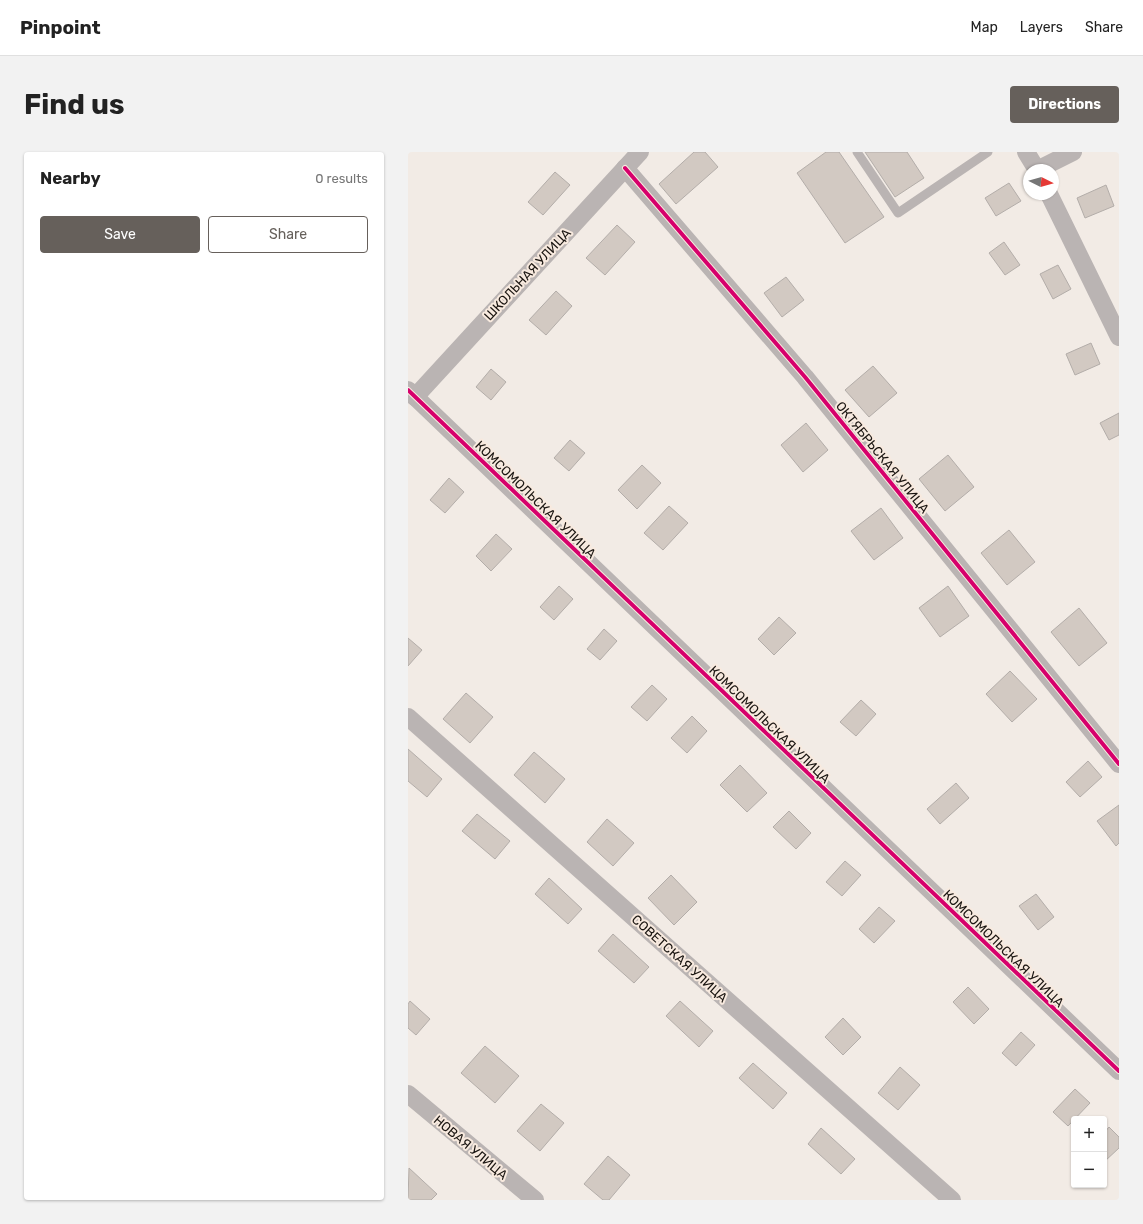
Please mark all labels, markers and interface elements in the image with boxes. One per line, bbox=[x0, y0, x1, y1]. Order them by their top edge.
text: Pinpoint bbox=[20, 16, 101, 39]
text: Map bbox=[971, 19, 998, 36]
text: Layers bbox=[1020, 19, 1063, 36]
text: Share bbox=[1085, 19, 1123, 36]
button: Directions bbox=[1010, 86, 1119, 123]
text: Find us bbox=[24, 88, 124, 121]
north arrow bbox=[1023, 164, 1059, 200]
text: Nearby bbox=[40, 168, 101, 188]
text: 0 results bbox=[315, 171, 368, 186]
button: Save bbox=[40, 216, 200, 253]
button: Share bbox=[208, 216, 368, 253]
street label: ШКОЛЬНАЯ УЛИЦА bbox=[481, 225, 574, 323]
street label: ОКТЯБРЬСКАЯ УЛИЦА bbox=[833, 398, 933, 516]
street label: КОМСОМОЛЬСКАЯ УЛИЦА bbox=[472, 438, 599, 561]
street label: КОМСОМОЛЬСКАЯ УЛИЦА bbox=[706, 663, 833, 786]
street label: КОМСОМОЛЬСКАЯ УЛИЦА bbox=[940, 887, 1067, 1010]
street label: СОВЕТСКАЯ УЛИЦА bbox=[629, 912, 731, 1005]
street label: НОВАЯ УЛИЦА bbox=[431, 1112, 511, 1183]
map controls bbox=[1071, 1116, 1107, 1188]
button: + bbox=[1071, 1116, 1107, 1152]
button: − bbox=[1071, 1152, 1107, 1188]

